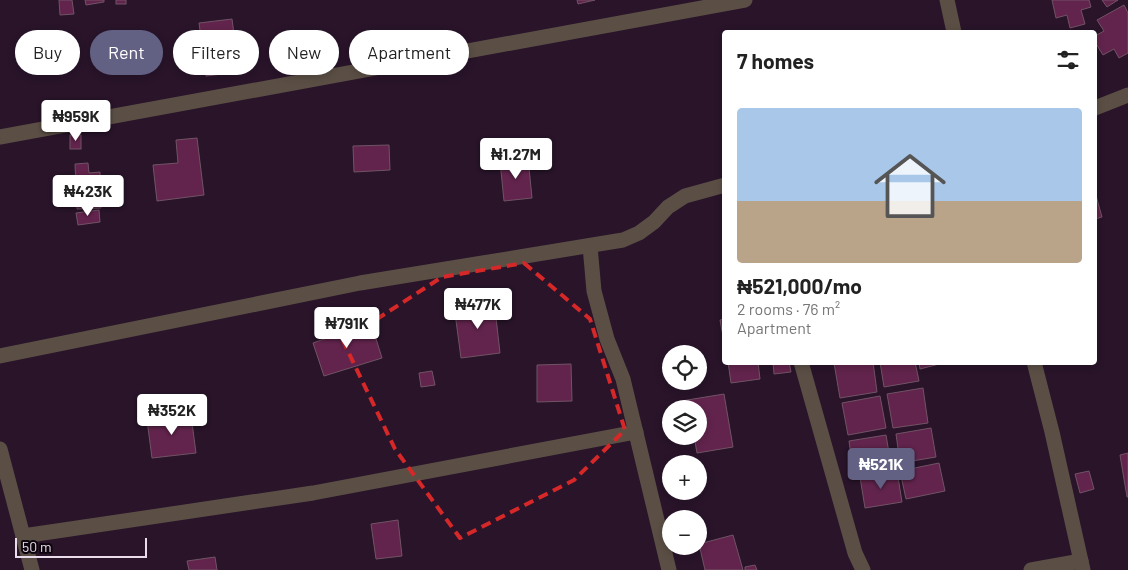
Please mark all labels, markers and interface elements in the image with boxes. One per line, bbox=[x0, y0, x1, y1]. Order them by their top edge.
chip: Buy bbox=[15, 30, 80, 75]
chip: Rent bbox=[90, 30, 163, 75]
chip: Filters bbox=[173, 30, 259, 75]
chip: New bbox=[269, 30, 339, 75]
chip: Apartment bbox=[349, 30, 469, 75]
icon: filters bbox=[1054, 46, 1082, 74]
text: 7 homes bbox=[737, 48, 814, 73]
pin: ₦959K bbox=[41, 100, 111, 142]
text: ₦959K bbox=[52, 106, 100, 125]
pin: ₦1.27M bbox=[475, 138, 557, 180]
icon: home bbox=[865, 141, 955, 231]
text: ₦1.27M bbox=[491, 144, 541, 163]
pin: ₦423K bbox=[53, 174, 123, 217]
text: ₦423K bbox=[64, 181, 112, 200]
text: ₦521,000/mo bbox=[737, 273, 862, 298]
pin: ₦477K bbox=[443, 288, 513, 330]
text: ₦477K bbox=[455, 294, 501, 313]
text: 2 rooms · 76 m² bbox=[737, 299, 840, 318]
pin: ₦791K bbox=[312, 306, 382, 349]
text: ₦791K bbox=[325, 313, 369, 332]
text: Apartment bbox=[737, 318, 812, 337]
map controls bbox=[662, 345, 707, 555]
button: locate bbox=[662, 345, 707, 390]
pin: ₦352K bbox=[137, 394, 207, 436]
text: ₦352K bbox=[148, 400, 196, 419]
button: layers bbox=[662, 400, 707, 445]
pin: ₦521K bbox=[846, 448, 916, 490]
text: ₦521K bbox=[859, 454, 903, 473]
button: + bbox=[662, 455, 707, 500]
button: − bbox=[662, 510, 707, 555]
scale bar bbox=[15, 535, 148, 558]
text: 50 m bbox=[22, 538, 51, 555]

